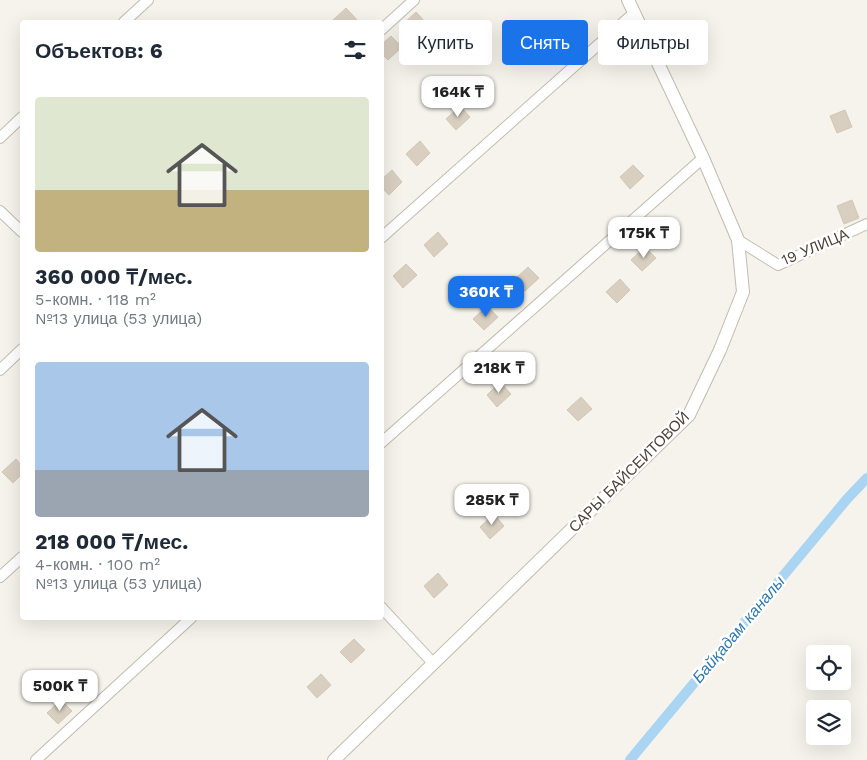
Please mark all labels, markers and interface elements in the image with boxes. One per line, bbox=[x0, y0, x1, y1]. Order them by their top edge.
chip: Купить bbox=[399, 20, 492, 65]
chip: Снять bbox=[502, 20, 588, 65]
chip: Фильтры bbox=[598, 20, 708, 65]
icon: filters bbox=[341, 36, 369, 64]
text: Объектов: 6 bbox=[35, 38, 163, 63]
pin: 164K ₸ bbox=[417, 76, 499, 118]
text: 164K ₸ bbox=[432, 82, 484, 101]
icon: home bbox=[157, 130, 247, 220]
pin: 175K ₸ bbox=[603, 216, 685, 259]
text: 175K ₸ bbox=[619, 223, 669, 242]
street label: 19 УЛИЦА bbox=[779, 225, 851, 269]
text: 360 000 ₸/мес. bbox=[35, 264, 193, 289]
pin: 360K ₸ bbox=[445, 276, 527, 318]
text: 360K ₸ bbox=[459, 282, 513, 301]
text: 5-комн. · 118 m² bbox=[35, 290, 156, 309]
text: №13 улица (53 улица) bbox=[35, 309, 202, 328]
pin: 218K ₸ bbox=[458, 352, 540, 394]
text: 218K ₸ bbox=[474, 358, 524, 377]
icon: home bbox=[157, 395, 247, 485]
street label: САРЫ БАЙСЕИТОВОЙ bbox=[565, 408, 693, 536]
pin: 285K ₸ bbox=[451, 484, 533, 526]
text: 285K ₸ bbox=[465, 490, 519, 509]
text: 218 000 ₸/мес. bbox=[35, 529, 188, 554]
text: 4-комн. · 100 m² bbox=[35, 555, 160, 574]
water label: Байқадам каналы bbox=[688, 572, 789, 687]
text: №13 улица (53 улица) bbox=[35, 574, 202, 593]
map controls bbox=[806, 645, 851, 745]
button: locate bbox=[806, 645, 851, 690]
pin: 500K ₸ bbox=[19, 670, 101, 712]
text: 500K ₸ bbox=[33, 676, 87, 695]
button: layers bbox=[806, 700, 851, 745]

